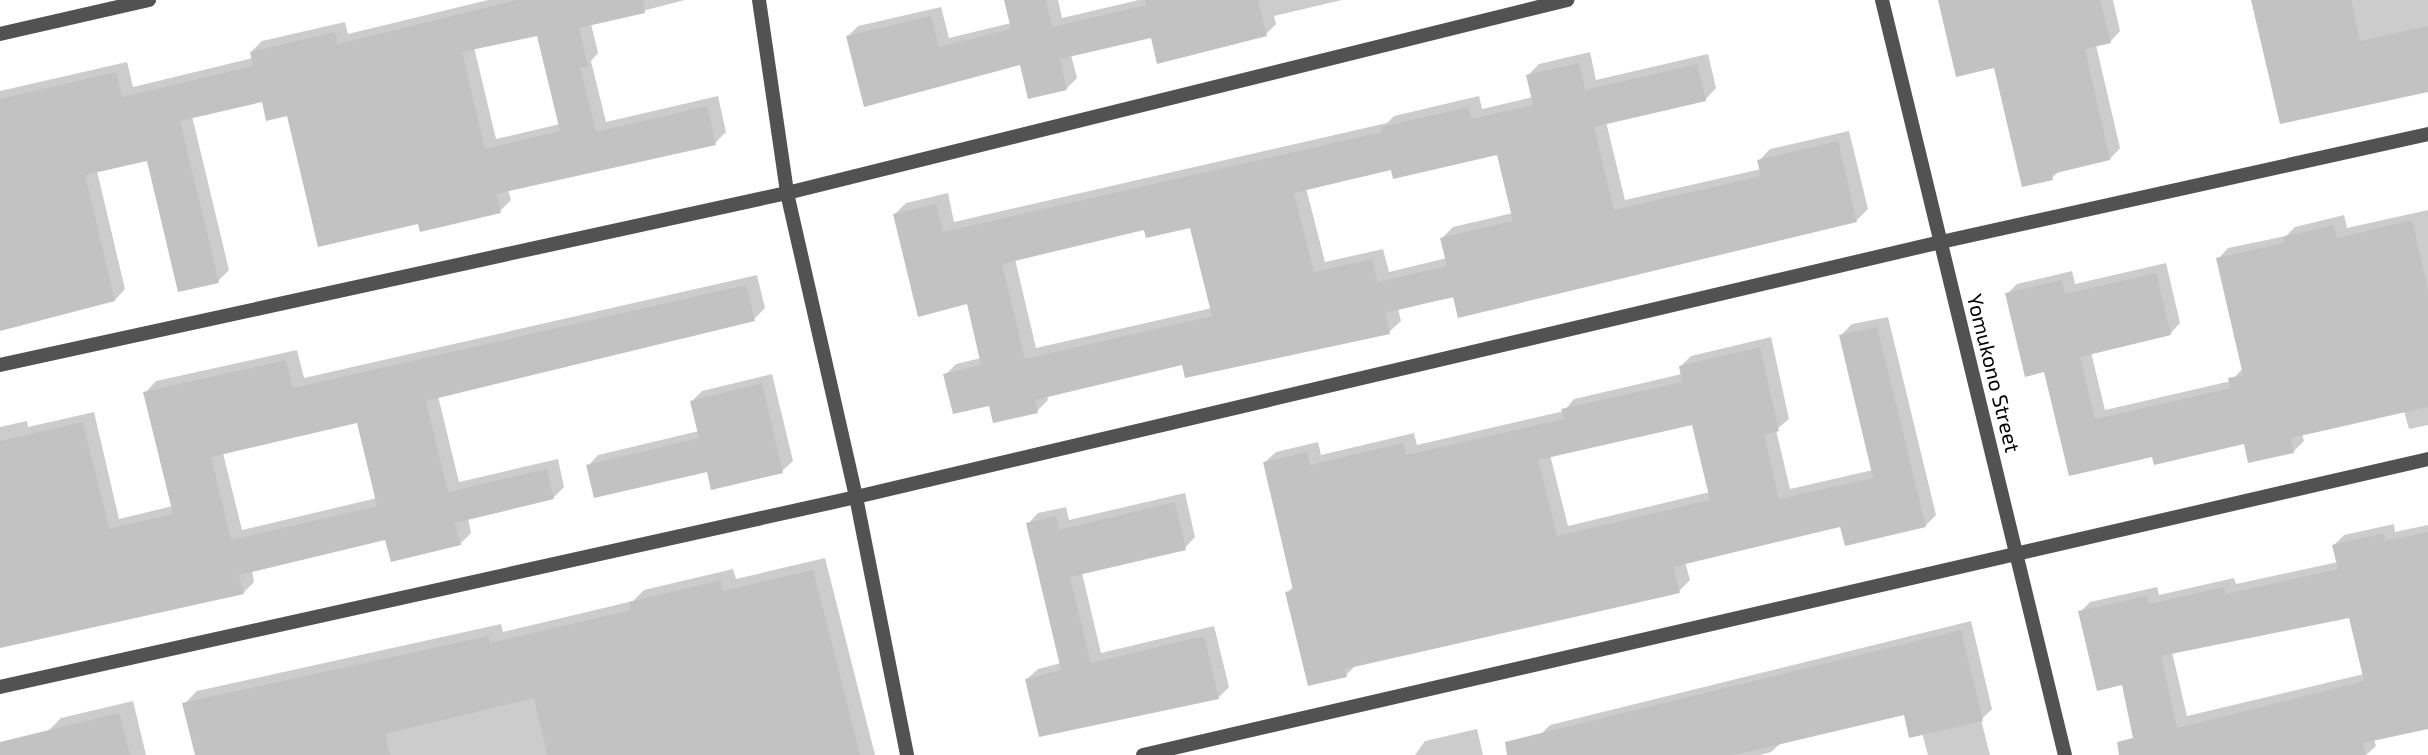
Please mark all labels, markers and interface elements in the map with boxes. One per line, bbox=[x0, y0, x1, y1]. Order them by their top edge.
street label: Yomukono Street bbox=[1962, 291, 2026, 455]

